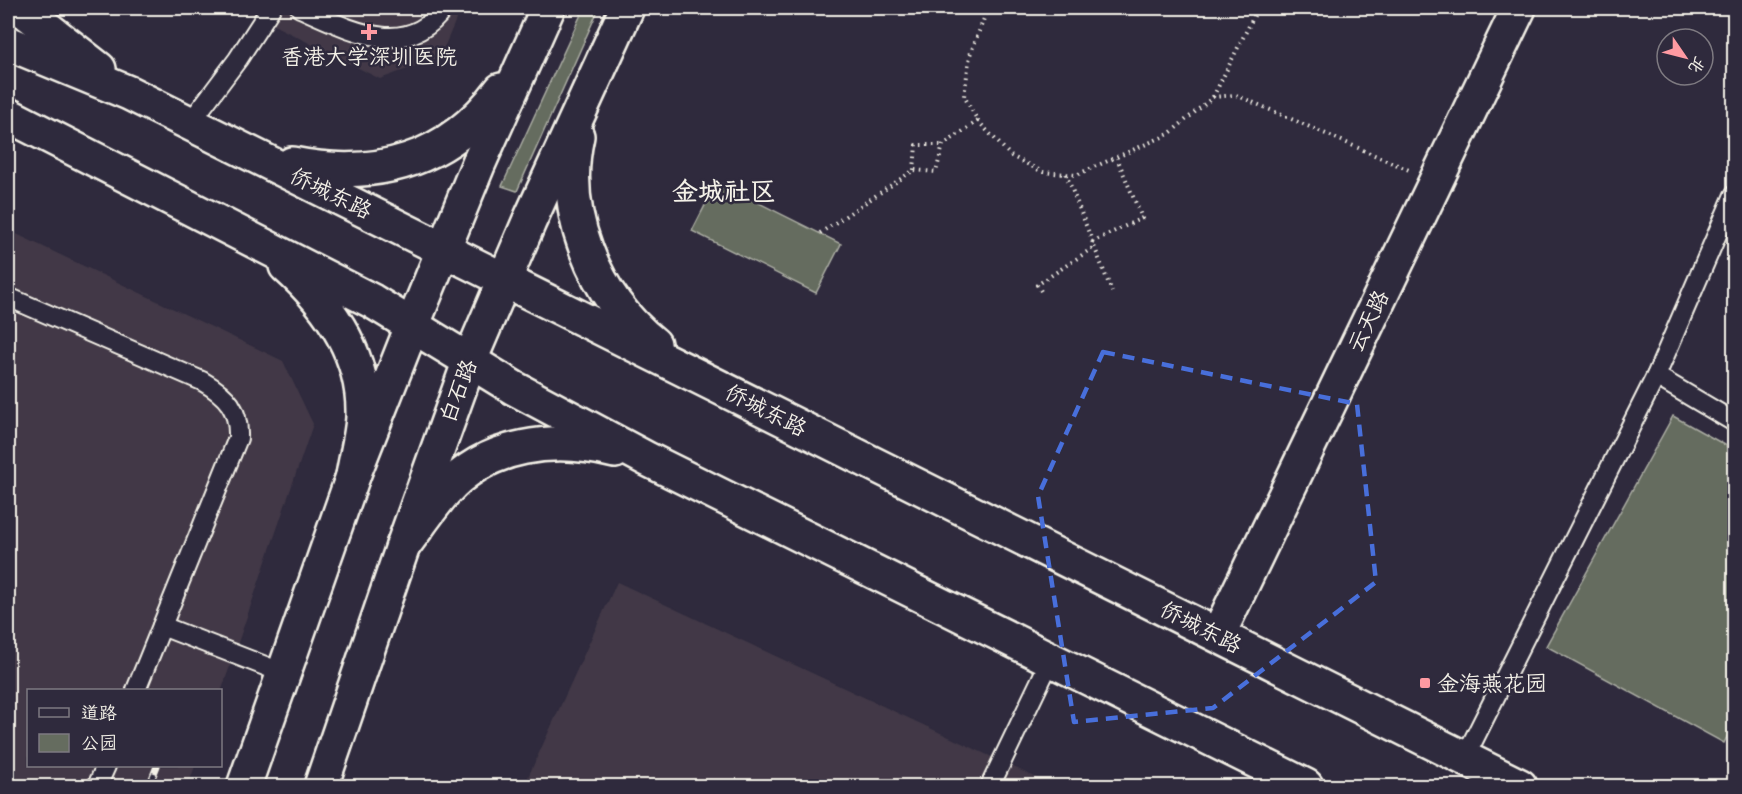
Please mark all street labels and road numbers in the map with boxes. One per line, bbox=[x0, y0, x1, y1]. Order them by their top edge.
street label: 侨城东路 bbox=[285, 161, 377, 225]
street label: 云天路 bbox=[1340, 285, 1396, 357]
street label: 白石路 bbox=[433, 355, 483, 427]
street label: 侨城东路 bbox=[720, 377, 812, 443]
street label: 侨城东路 bbox=[1155, 594, 1247, 660]

